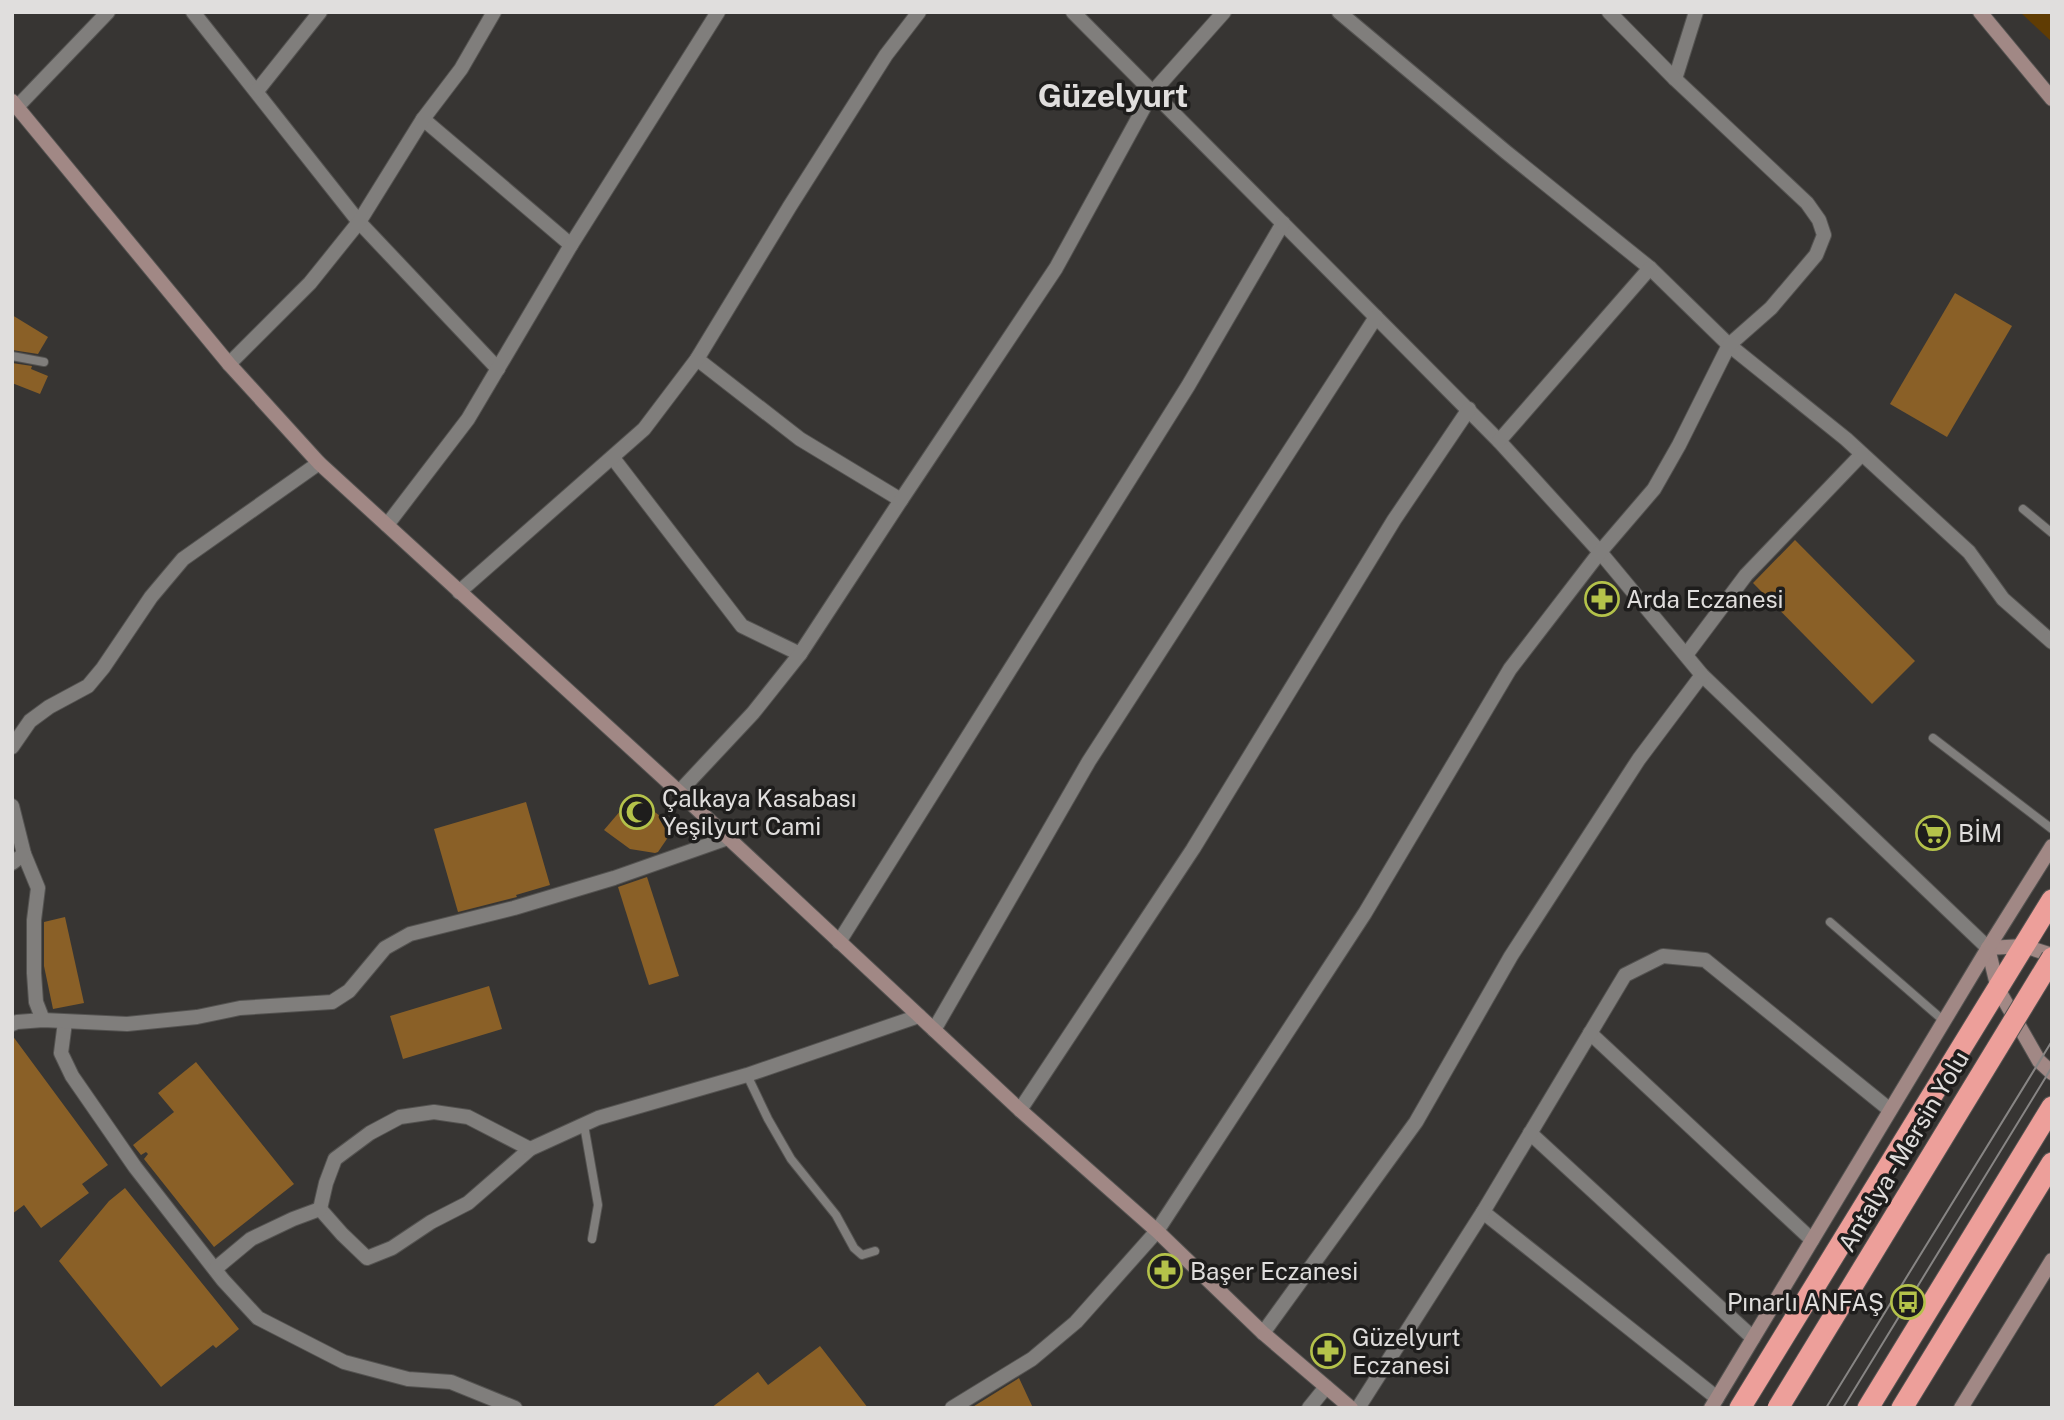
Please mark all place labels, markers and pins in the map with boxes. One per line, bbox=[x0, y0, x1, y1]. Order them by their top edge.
pharmacy icon: Arda Eczanesi bbox=[1583, 580, 1621, 618]
place label: Arda Eczanesi bbox=[1626, 585, 1784, 613]
place label: Çalkaya Kasabası Yeşilyurt Cami bbox=[662, 784, 857, 840]
mosque icon: Çalkaya Kasabası Yeşilyurt Cami bbox=[618, 793, 656, 831]
supermarket icon: BİM bbox=[1914, 814, 1952, 852]
place label: BİM bbox=[1958, 819, 2002, 847]
pharmacy icon: Başer Eczanesi bbox=[1146, 1252, 1184, 1290]
place label: Başer Eczanesi bbox=[1190, 1257, 1358, 1285]
bus stop icon: Pınarlı ANFAŞ bbox=[1889, 1283, 1927, 1321]
place label: Pınarlı ANFAŞ bbox=[1727, 1288, 1884, 1316]
place label: Güzelyurt Eczanesi bbox=[1352, 1323, 1461, 1379]
pharmacy icon: Güzelyurt Eczanesi bbox=[1309, 1332, 1347, 1370]

